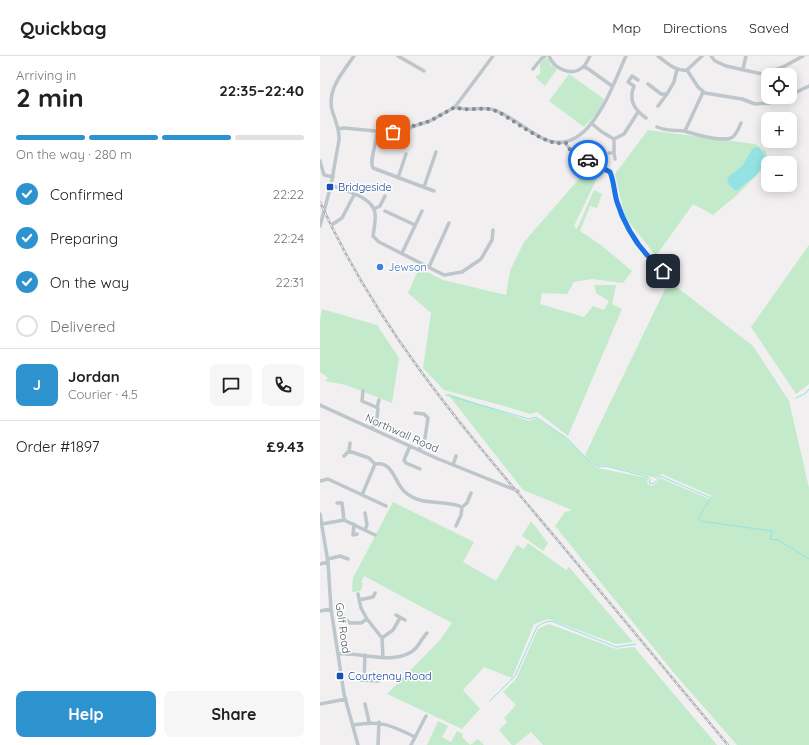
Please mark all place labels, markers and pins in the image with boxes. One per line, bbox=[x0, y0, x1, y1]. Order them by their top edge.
pin bbox=[376, 115, 410, 149]
place label: Bridgeside bbox=[338, 180, 392, 194]
marker: Bridgeside bbox=[325, 182, 335, 192]
pin bbox=[646, 254, 680, 288]
place label: Jewson bbox=[388, 260, 427, 274]
marker: Jewson bbox=[375, 262, 385, 272]
place label: Courtenay Road bbox=[348, 669, 432, 683]
marker: Courtenay Road bbox=[335, 671, 345, 681]

